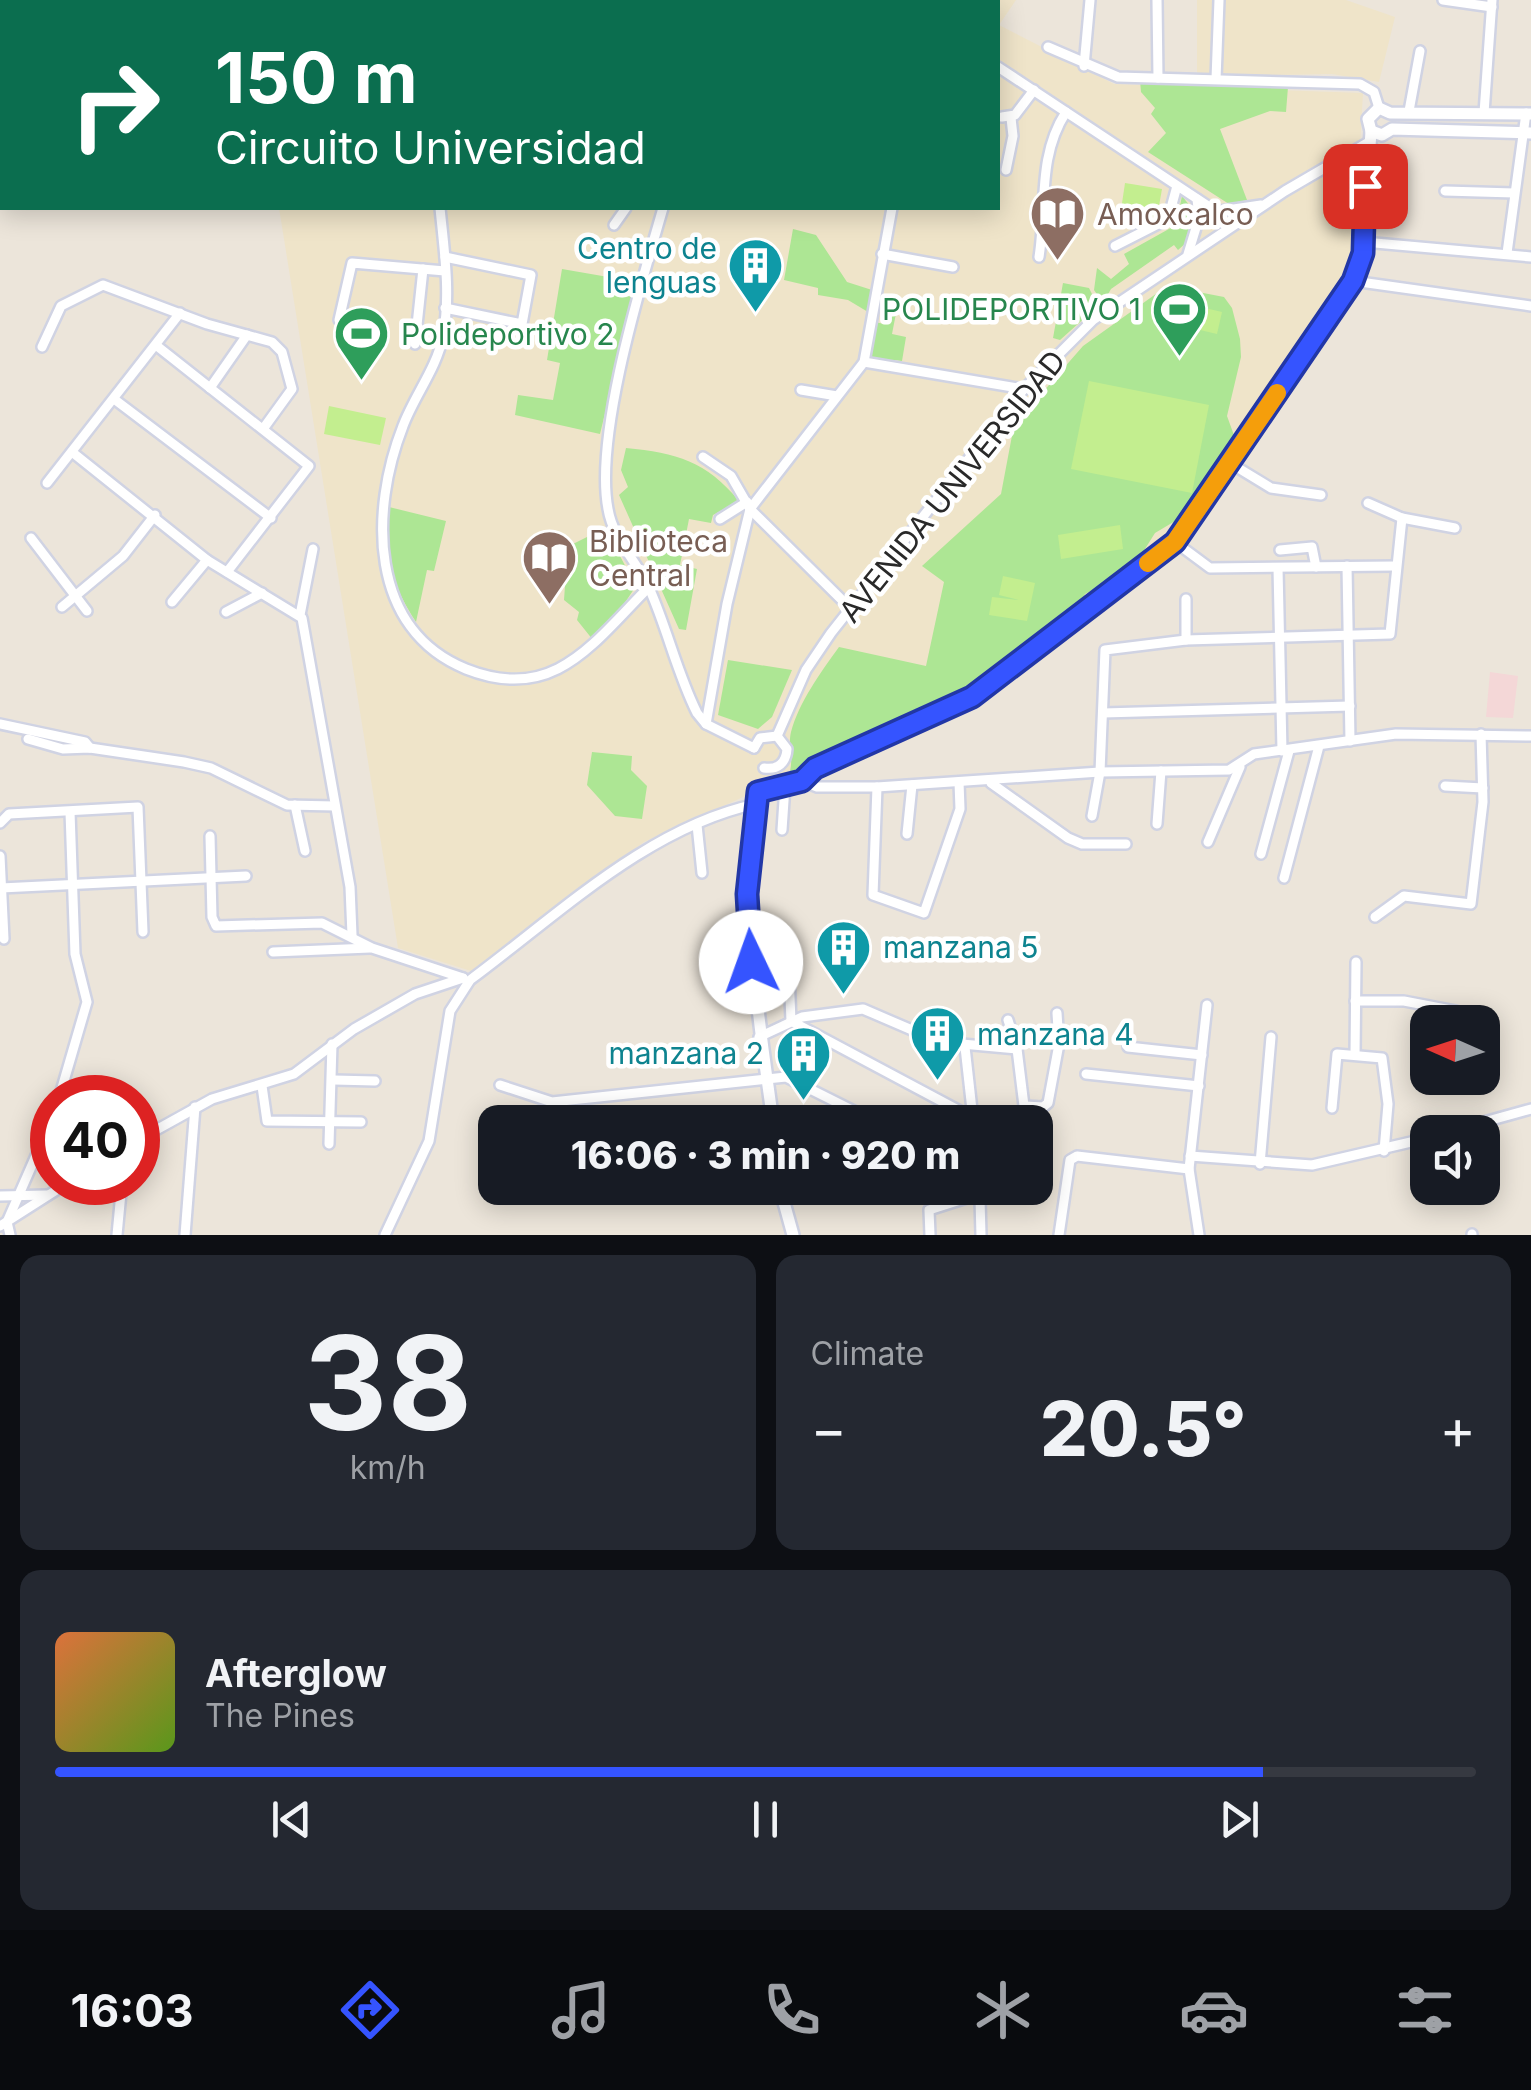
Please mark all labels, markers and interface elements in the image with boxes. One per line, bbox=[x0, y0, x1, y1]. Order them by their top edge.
text: 150 m bbox=[215, 35, 418, 120]
icon: right bbox=[50, 40, 180, 170]
text: Circuito Universidad bbox=[215, 120, 646, 175]
pin bbox=[1323, 144, 1408, 229]
icon: arrive bbox=[1338, 159, 1393, 214]
library icon: Amoxcalco bbox=[1028, 184, 1088, 263]
place label: Amoxcalco bbox=[1097, 196, 1254, 232]
place label: Centro de lenguas bbox=[577, 230, 717, 300]
building icon: Centro de lenguas bbox=[726, 235, 786, 314]
sports icon: POLIDEPORTIVO 1 bbox=[1150, 279, 1210, 358]
place label: POLIDEPORTIVO 1 bbox=[882, 291, 1141, 327]
sports icon: Polideportivo 2 bbox=[332, 304, 392, 383]
place label: Polideportivo 2 bbox=[401, 316, 615, 352]
street label: AVENIDA UNIVERSIDAD bbox=[831, 343, 1073, 629]
place label: Biblioteca Central bbox=[589, 523, 728, 593]
library icon: Biblioteca Central bbox=[520, 528, 580, 607]
position arrow bbox=[699, 910, 803, 1014]
building icon: manzana 5 bbox=[814, 917, 874, 996]
place label: manzana 5 bbox=[883, 929, 1039, 965]
building icon: manzana 4 bbox=[908, 1004, 968, 1083]
north arrow bbox=[1410, 1005, 1500, 1095]
map controls bbox=[1410, 1005, 1500, 1205]
place label: manzana 4 bbox=[977, 1016, 1134, 1052]
building icon: manzana 2 bbox=[773, 1023, 833, 1102]
place label: manzana 2 bbox=[608, 1035, 764, 1071]
speed limit sign: 40 bbox=[30, 1075, 160, 1205]
button: sound bbox=[1410, 1115, 1500, 1205]
text: 16:06 · 3 min · 920 m bbox=[571, 1132, 960, 1178]
text: 38 bbox=[303, 1304, 472, 1461]
text: Climate bbox=[811, 1334, 924, 1373]
text: 20.5° bbox=[1040, 1383, 1247, 1474]
text: − bbox=[811, 1396, 847, 1462]
text: + bbox=[1440, 1396, 1476, 1462]
text: km/h bbox=[350, 1448, 426, 1487]
text: Afterglow bbox=[205, 1650, 387, 1696]
text: The Pines bbox=[205, 1696, 355, 1735]
icon: previous bbox=[264, 1792, 319, 1847]
icon: pause bbox=[738, 1792, 793, 1847]
icon: next bbox=[1212, 1792, 1267, 1847]
icon: directions bbox=[335, 1975, 405, 2045]
icon: music bbox=[546, 1975, 616, 2045]
icon: phone bbox=[757, 1975, 827, 2045]
icon: climate bbox=[968, 1975, 1038, 2045]
icon: car bbox=[1179, 1975, 1249, 2045]
icon: filters bbox=[1390, 1975, 1460, 2045]
text: 16:03 bbox=[71, 1983, 194, 2038]

